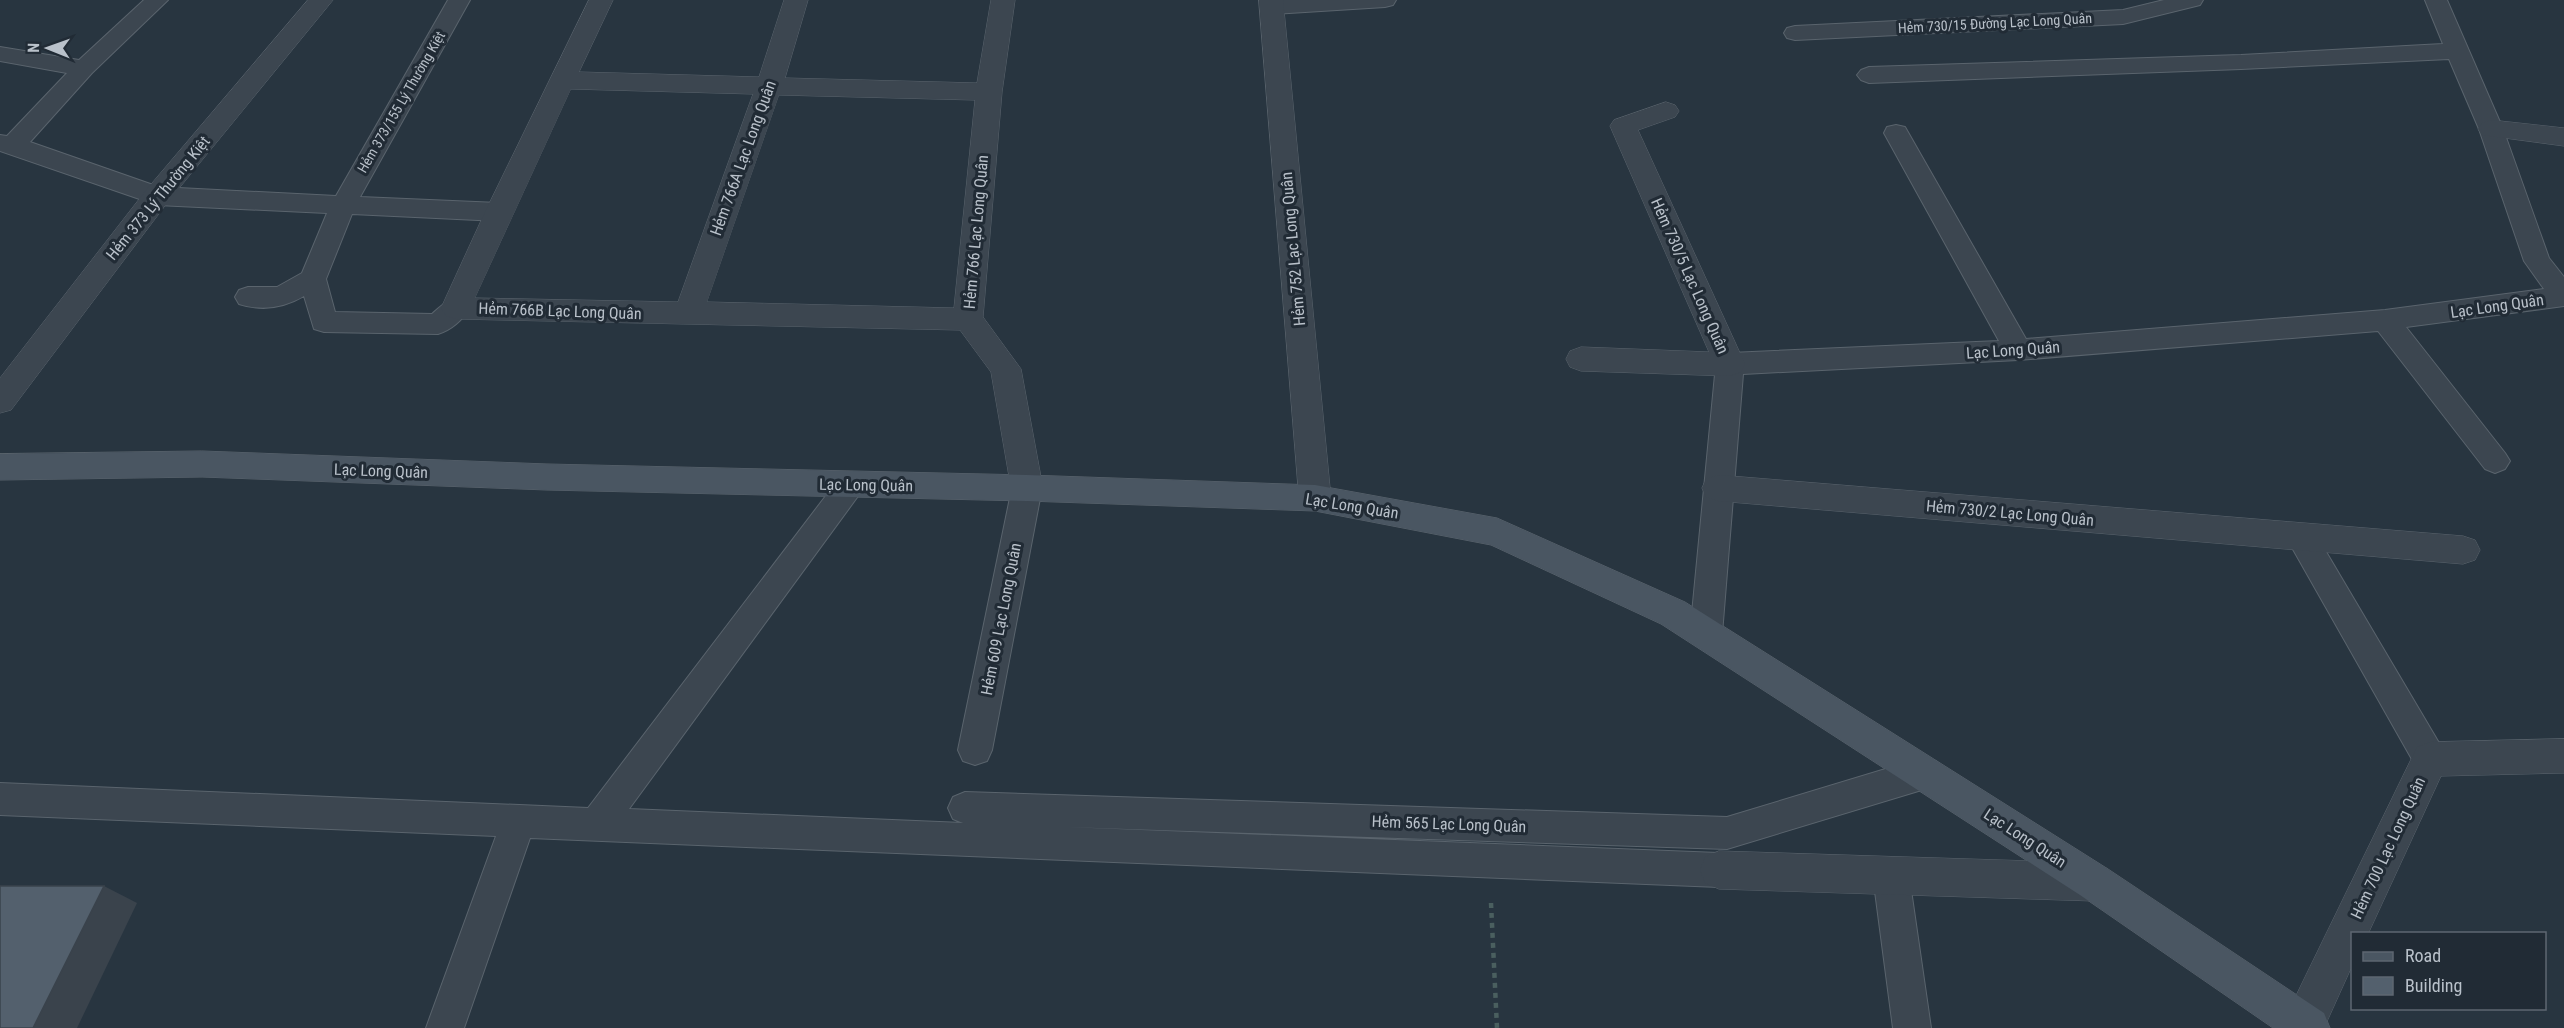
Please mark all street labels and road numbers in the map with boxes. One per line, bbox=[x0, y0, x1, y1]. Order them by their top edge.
street label: Hẻm 730/15 Đường Lạc Long Quân bbox=[1898, 10, 2092, 36]
street label: Hẻm 373/155 Lý Thường Kiệt bbox=[354, 28, 448, 176]
street label: Hẻm 766A Lạc Long Quân bbox=[706, 78, 780, 238]
street label: Hẻm 373 Lý Thường Kiệt bbox=[102, 132, 214, 264]
street label: Hẻm 766 Lạc Long Quân bbox=[960, 154, 992, 310]
street label: Hẻm 752 Lạc Long Quân bbox=[1277, 171, 1309, 327]
street label: Hẻm 730/5 Lạc Long Quân bbox=[1647, 195, 1733, 357]
street label: Lạc Long Quân bbox=[2449, 290, 2545, 322]
street label: Hẻm 766B Lạc Long Quân bbox=[478, 299, 642, 323]
street label: Lạc Long Quân bbox=[1965, 337, 2061, 363]
street label: Lạc Long Quân bbox=[334, 460, 428, 482]
street label: Lạc Long Quân bbox=[819, 475, 913, 495]
street label: Lạc Long Quân bbox=[1304, 489, 1400, 523]
street label: Hẻm 730/2 Lạc Long Quân bbox=[1925, 496, 2095, 530]
street label: Hẻm 609 Lạc Long Quân bbox=[977, 541, 1025, 697]
street label: Hẻm 700 Lạc Long Quân bbox=[2347, 774, 2429, 922]
street label: Lạc Long Quân bbox=[1980, 804, 2070, 872]
street label: Hẻm 565 Lạc Long Quân bbox=[1371, 812, 1527, 836]

